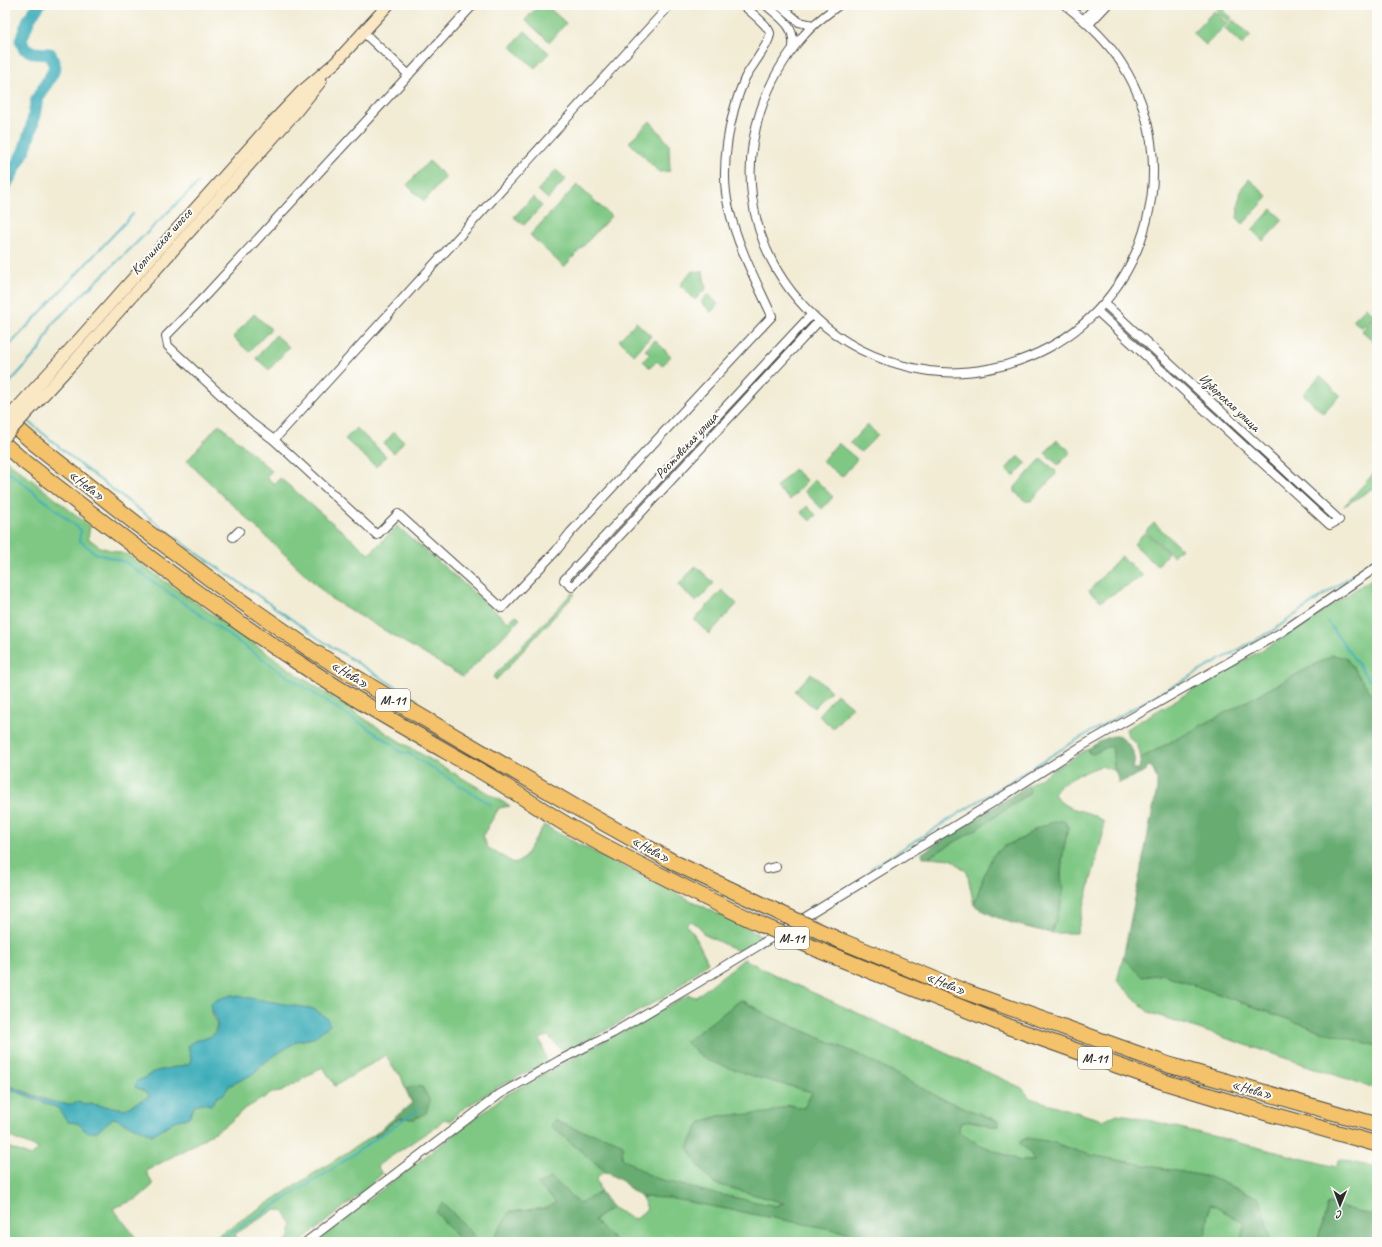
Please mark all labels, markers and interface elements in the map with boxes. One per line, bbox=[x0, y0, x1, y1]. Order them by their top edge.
street label: Колпинское шоссе bbox=[127, 203, 197, 278]
street label: Изборская улица bbox=[1196, 370, 1265, 436]
street label: Ростовская улица bbox=[651, 408, 722, 482]
street label: «Нева» bbox=[65, 466, 108, 505]
street label: «Нева» bbox=[328, 657, 372, 692]
road number: М-11 bbox=[376, 689, 410, 711]
street label: «Нева» bbox=[629, 832, 673, 867]
road number: М-11 bbox=[775, 927, 809, 949]
street label: «Нева» bbox=[924, 968, 968, 999]
road number: М-11 bbox=[1078, 1047, 1112, 1069]
street label: «Нева» bbox=[1230, 1076, 1274, 1103]
north arrow bbox=[1320, 1185, 1360, 1225]
text: С bbox=[1335, 1208, 1343, 1222]

